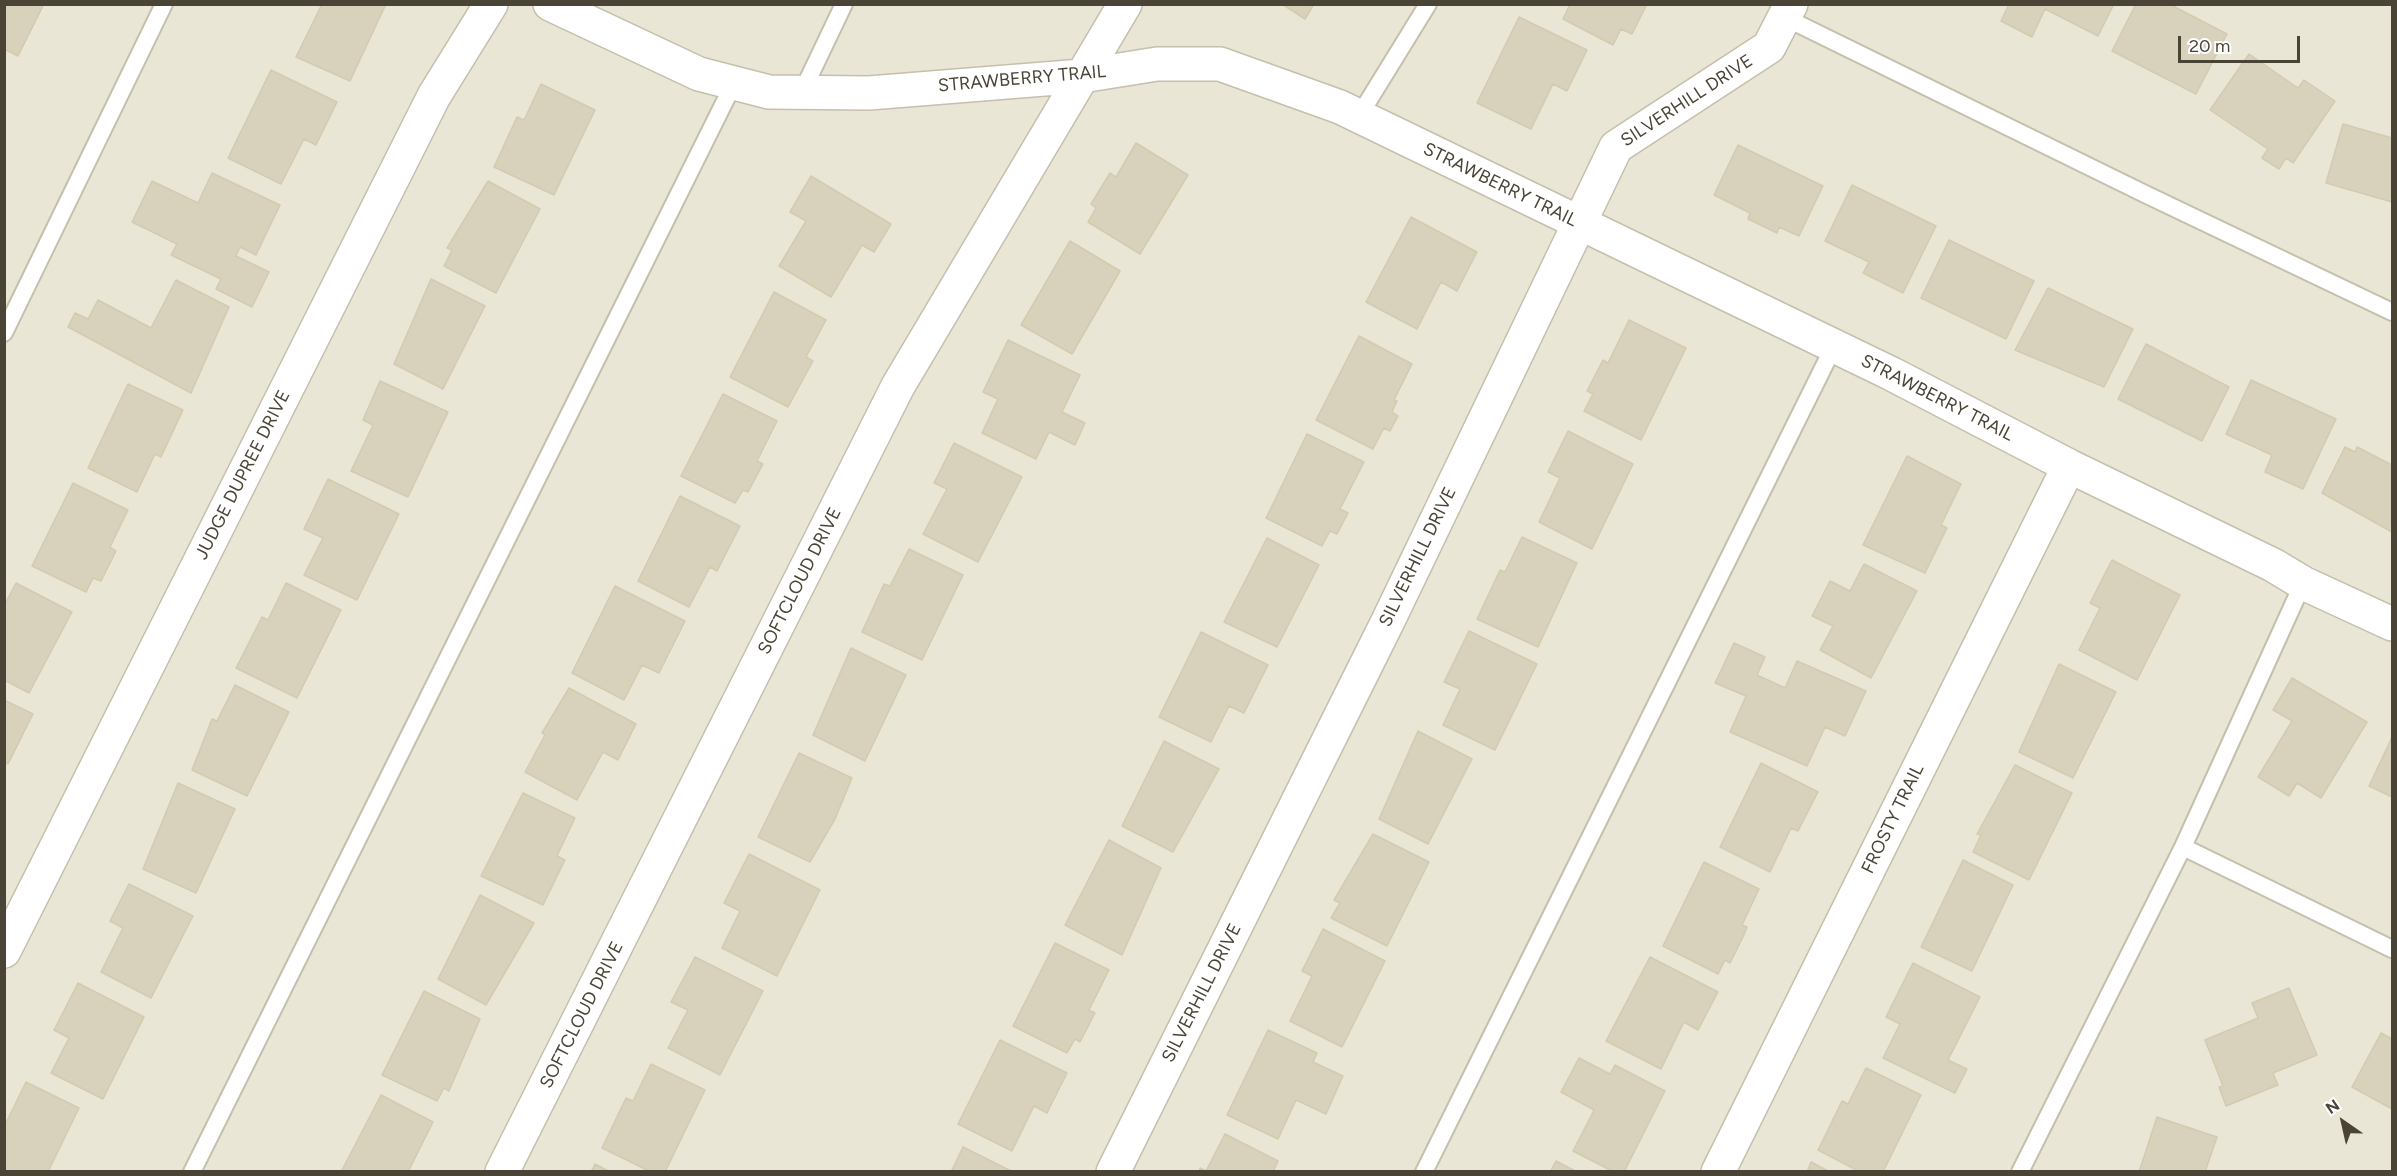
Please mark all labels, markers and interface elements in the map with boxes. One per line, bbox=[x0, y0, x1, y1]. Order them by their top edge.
scale bar bbox=[2181, 24, 2302, 62]
text: 20 m bbox=[2189, 35, 2230, 57]
street label: SILVERHILL DRIVE bbox=[1617, 50, 1757, 152]
street label: STRAWBERRY TRAIL bbox=[937, 61, 1107, 97]
street label: STRAWBERRY TRAIL bbox=[1420, 138, 1580, 232]
street label: STRAWBERRY TRAIL bbox=[1857, 350, 2017, 446]
street label: JUDGE DUPREE DRIVE bbox=[191, 387, 295, 563]
street label: SILVERHILL DRIVE bbox=[1375, 484, 1461, 630]
street label: SOFTCLOUD DRIVE bbox=[754, 504, 846, 658]
street label: FROSTY TRAIL bbox=[1857, 761, 1929, 877]
street label: SILVERHILL DRIVE bbox=[1158, 920, 1246, 1066]
street label: SOFTCLOUD DRIVE bbox=[536, 938, 628, 1092]
north arrow bbox=[2313, 1092, 2373, 1152]
text: N bbox=[2322, 1095, 2343, 1118]

